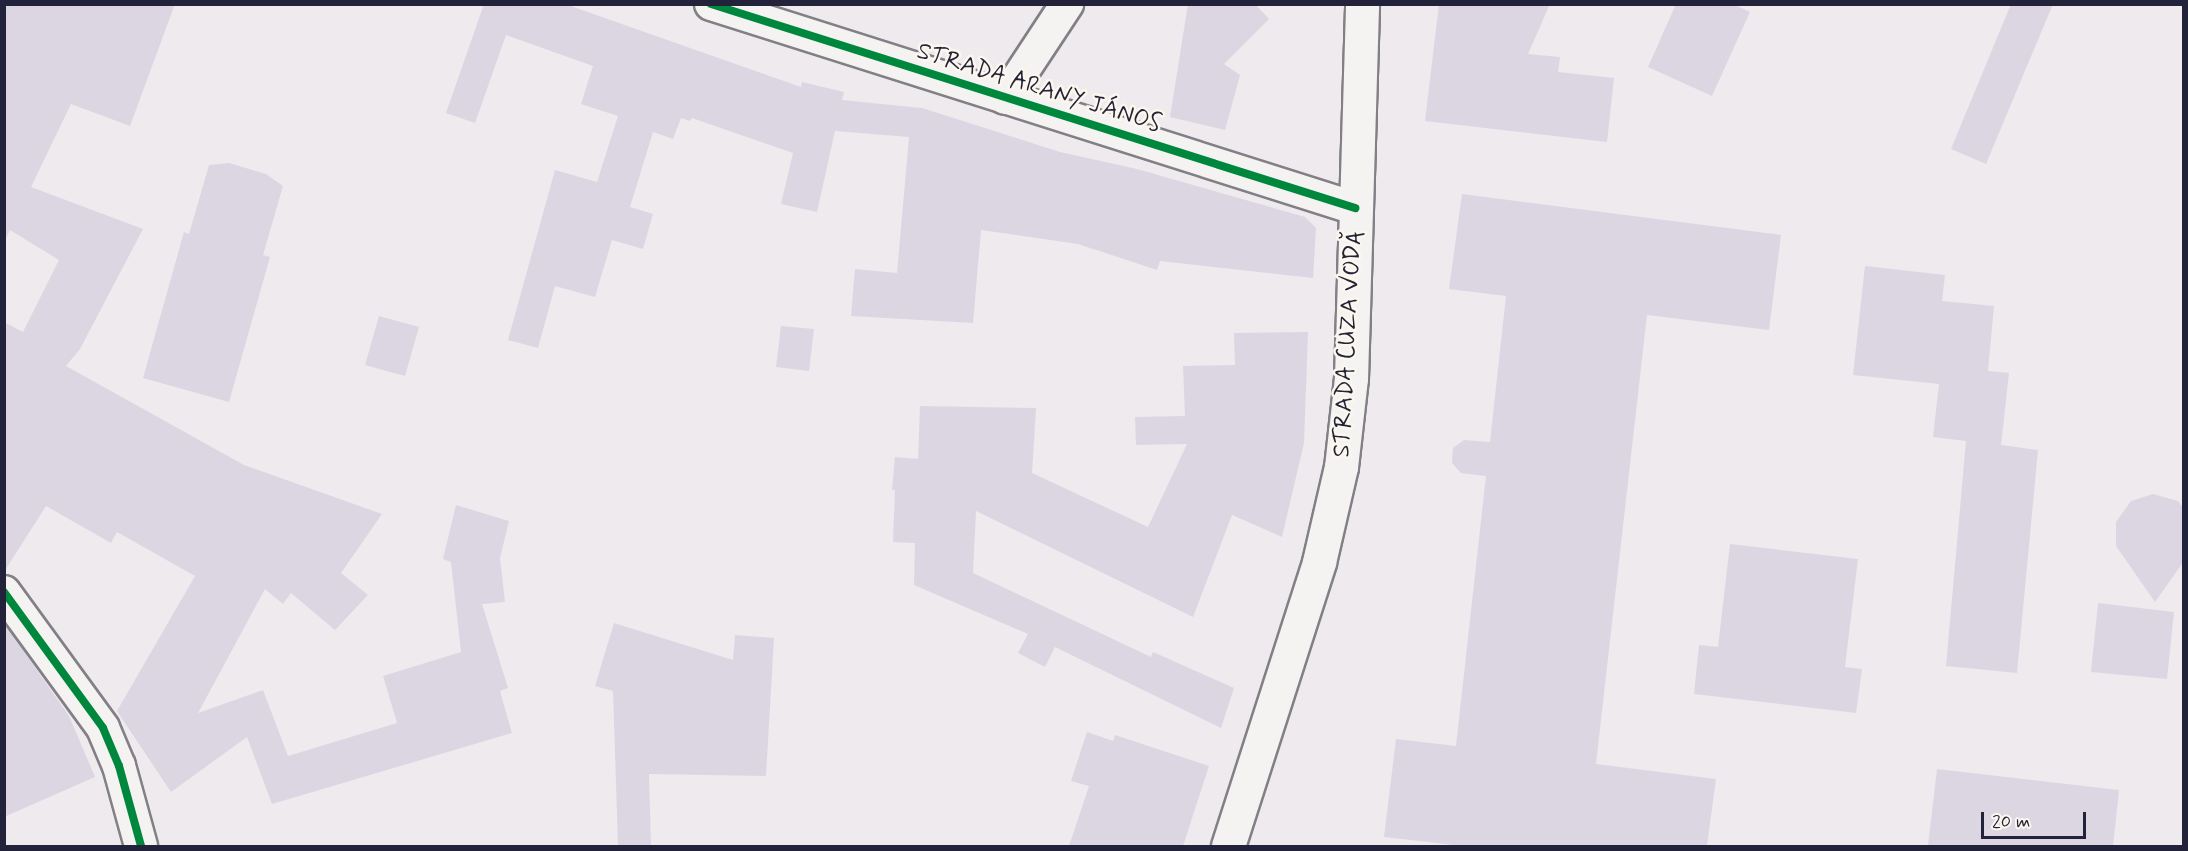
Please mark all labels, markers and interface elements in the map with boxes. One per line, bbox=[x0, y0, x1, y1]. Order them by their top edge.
street label: STRADA ARANY JÁNOS bbox=[914, 37, 1164, 139]
street label: STRADA CUZA VODĂ bbox=[1328, 229, 1368, 459]
scale bar bbox=[1984, 800, 2089, 838]
text: 20 m bbox=[1992, 810, 2030, 834]

